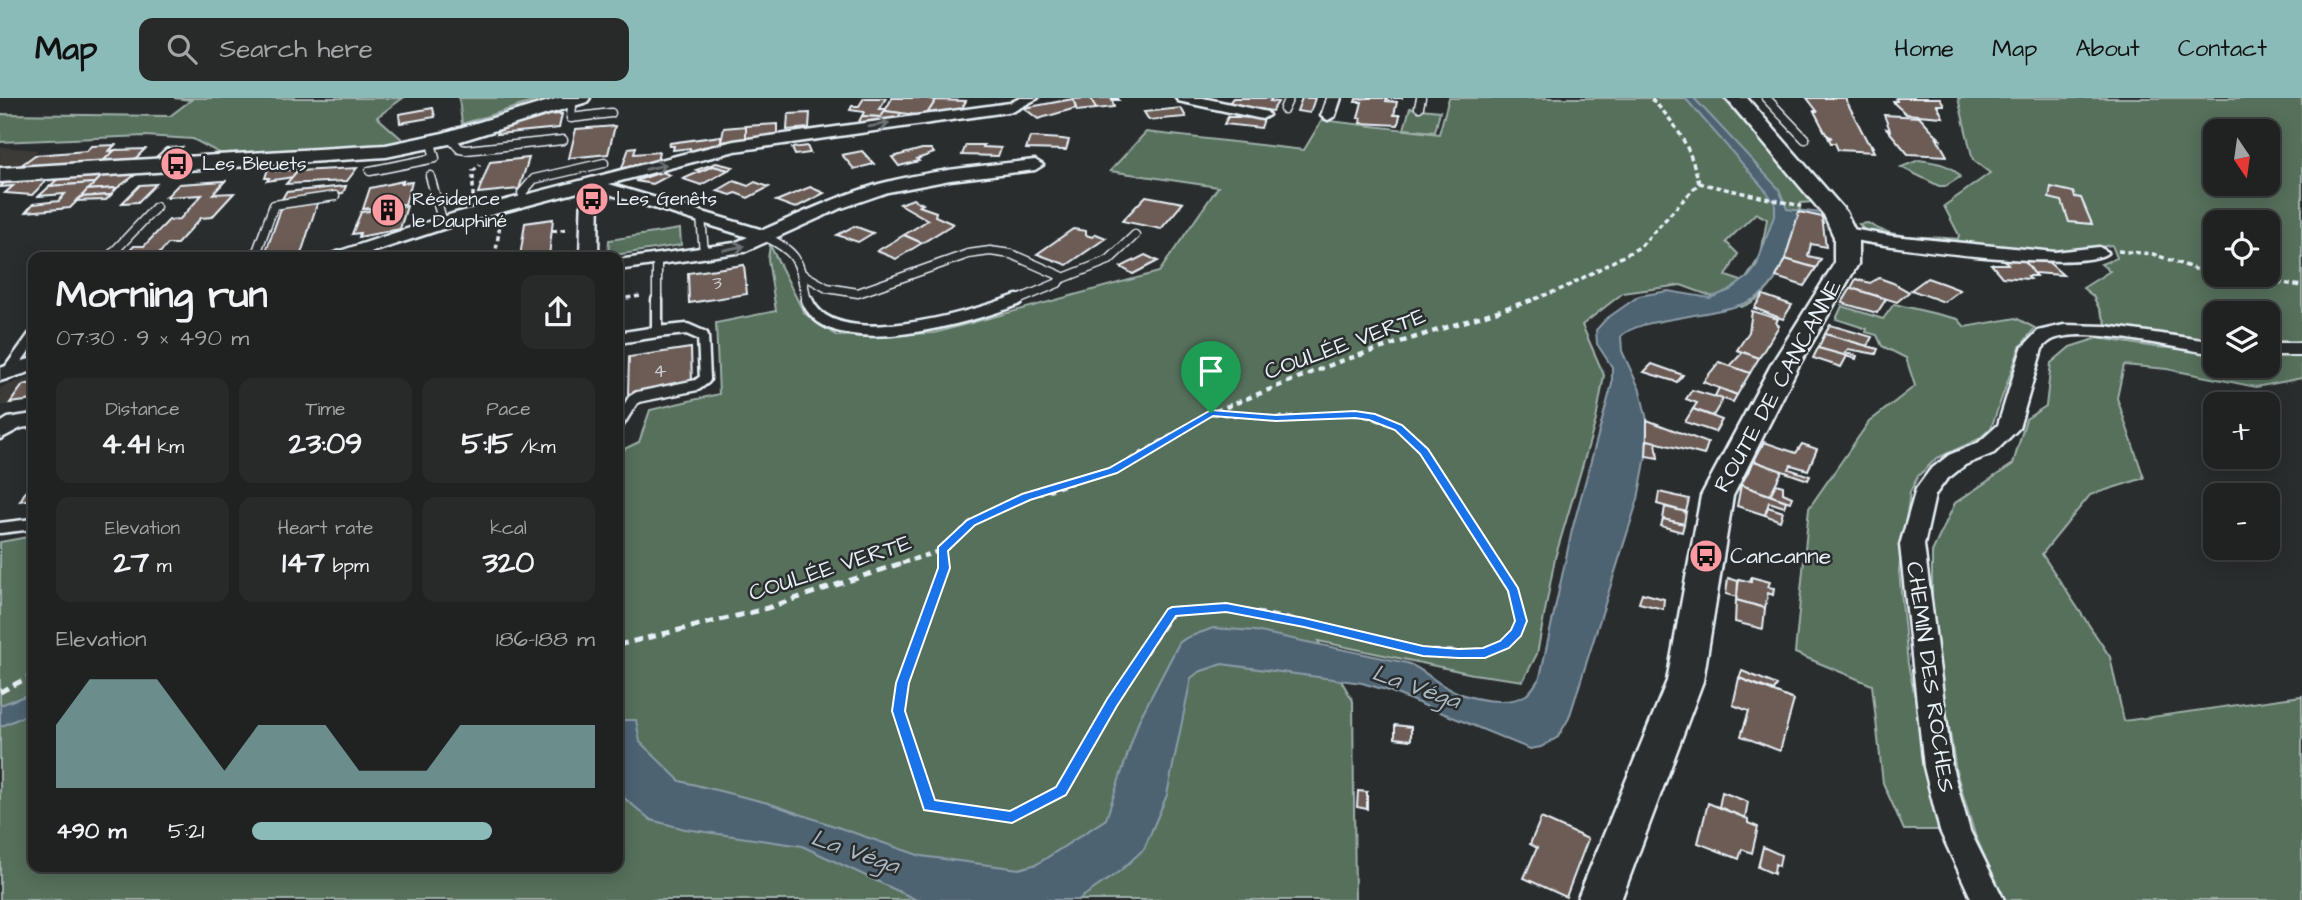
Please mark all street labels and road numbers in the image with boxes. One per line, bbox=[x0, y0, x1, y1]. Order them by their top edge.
street label: ROUTE DE CANCANNE bbox=[1706, 274, 1850, 498]
street label: COULÉE VERTE bbox=[1260, 300, 1430, 388]
street label: COULÉE VERTE bbox=[745, 527, 916, 609]
street label: CHEMIN DES ROCHES bbox=[1898, 559, 1962, 795]

